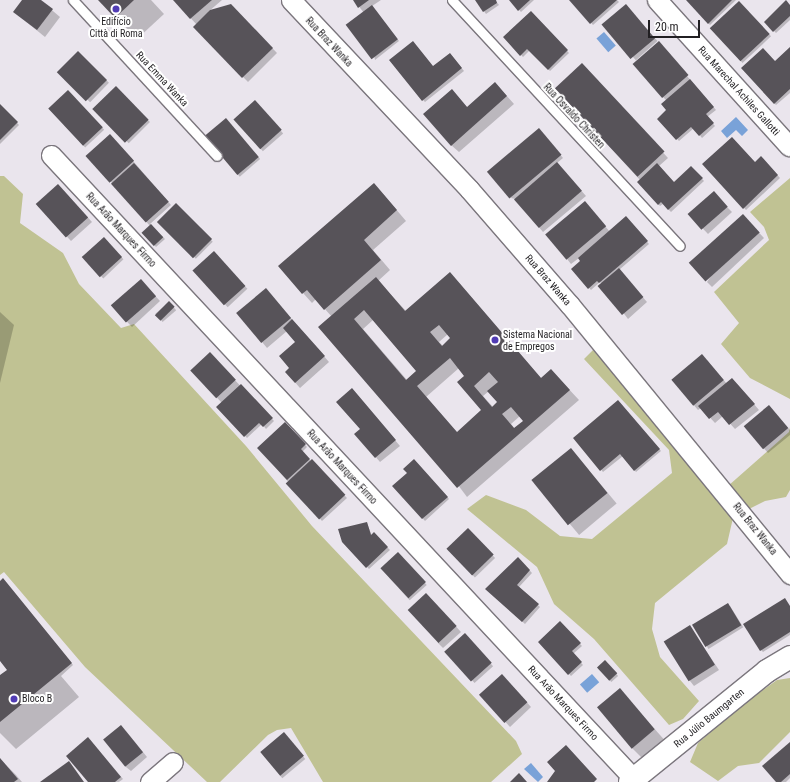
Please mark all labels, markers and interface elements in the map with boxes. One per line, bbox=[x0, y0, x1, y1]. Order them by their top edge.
marker: Edifício Città di Roma bbox=[111, 4, 121, 14]
scale bar bbox=[650, 12, 702, 38]
place label: Edifício Città di Roma bbox=[89, 15, 143, 38]
street label: Rua Braz Wanka bbox=[303, 15, 355, 69]
text: 20 m bbox=[655, 20, 679, 34]
street label: Rua Marechal Achiles Gallotti bbox=[696, 44, 782, 138]
street label: Rua Emma Wanka bbox=[133, 49, 191, 109]
street label: Rua Osvaldo Christen bbox=[541, 81, 607, 151]
street label: Rua Arão Marques Firmo bbox=[83, 190, 159, 270]
street label: Rua Braz Wanka bbox=[523, 252, 573, 308]
place label: Sistema Nacional de Empregos bbox=[503, 328, 572, 352]
marker: Sistema Nacional de Empregos bbox=[490, 335, 500, 345]
street label: Rua Arão Marques Firmo bbox=[304, 427, 380, 507]
street label: Rua Braz Wanka bbox=[730, 501, 780, 557]
street label: Rua Arão Marques Firmo bbox=[525, 663, 601, 743]
street label: Rua Júlio Baumgarten bbox=[671, 686, 747, 750]
place label: Bloco B bbox=[22, 693, 52, 705]
marker: Bloco B bbox=[9, 694, 19, 704]

